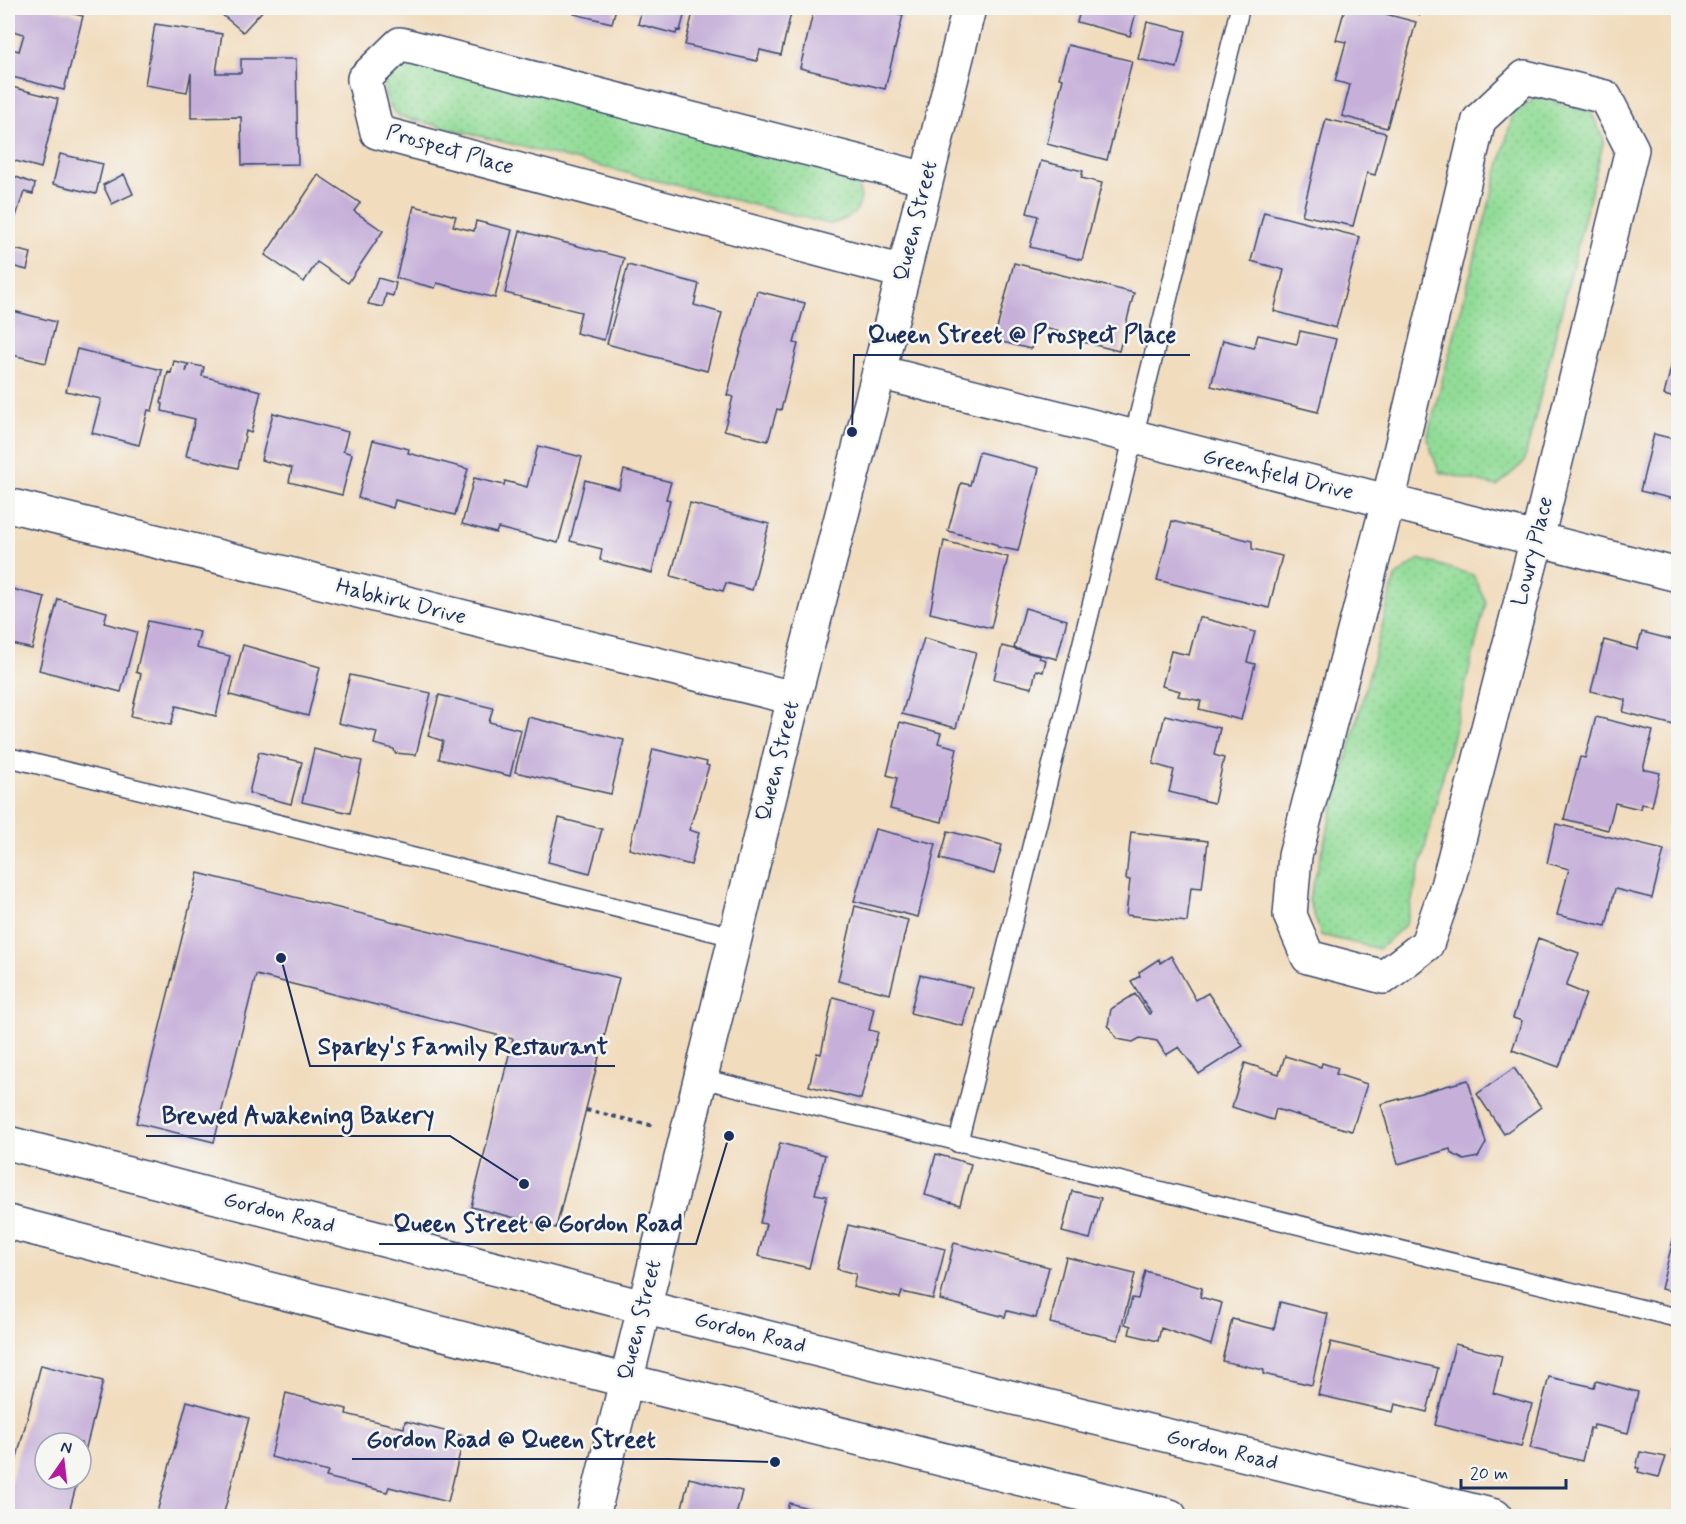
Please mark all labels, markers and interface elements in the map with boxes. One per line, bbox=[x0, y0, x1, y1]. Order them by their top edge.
street label: Prospect Place bbox=[383, 118, 517, 182]
street label: Queen Street bbox=[888, 158, 944, 284]
callout: Queen Street @ Prospect Place bbox=[854, 313, 1190, 355]
text: Queen Street @ Prospect Place bbox=[868, 320, 1176, 351]
street label: Greenfield Drive bbox=[1200, 443, 1356, 507]
street label: Lowry Place bbox=[1506, 493, 1560, 609]
street label: Habkirk Drive bbox=[333, 572, 469, 632]
street label: Queen Street bbox=[750, 698, 806, 824]
callout: Sparky's Family Restaurant bbox=[310, 1024, 615, 1066]
text: Sparky's Family Restaurant bbox=[318, 1032, 609, 1063]
callout: Brewed Awakening Bakery bbox=[146, 1094, 450, 1136]
text: Brewed Awakening Bakery bbox=[162, 1101, 434, 1135]
street label: Gordon Road bbox=[220, 1186, 338, 1240]
callout: Queen Street @ Gordon Road bbox=[379, 1202, 696, 1244]
text: Queen Street @ Gordon Road bbox=[393, 1209, 683, 1240]
street label: Queen Street bbox=[612, 1257, 668, 1383]
street label: Gordon Road bbox=[691, 1306, 809, 1360]
callout: Gordon Road @ Queen Street bbox=[352, 1417, 669, 1459]
street label: Gordon Road bbox=[1163, 1423, 1281, 1477]
text: Gordon Road @ Queen Street bbox=[366, 1425, 656, 1456]
north arrow bbox=[33, 1431, 93, 1491]
text: N bbox=[59, 1436, 74, 1459]
scale bar bbox=[1461, 1452, 1566, 1490]
text: 20 m bbox=[1470, 1462, 1508, 1486]

